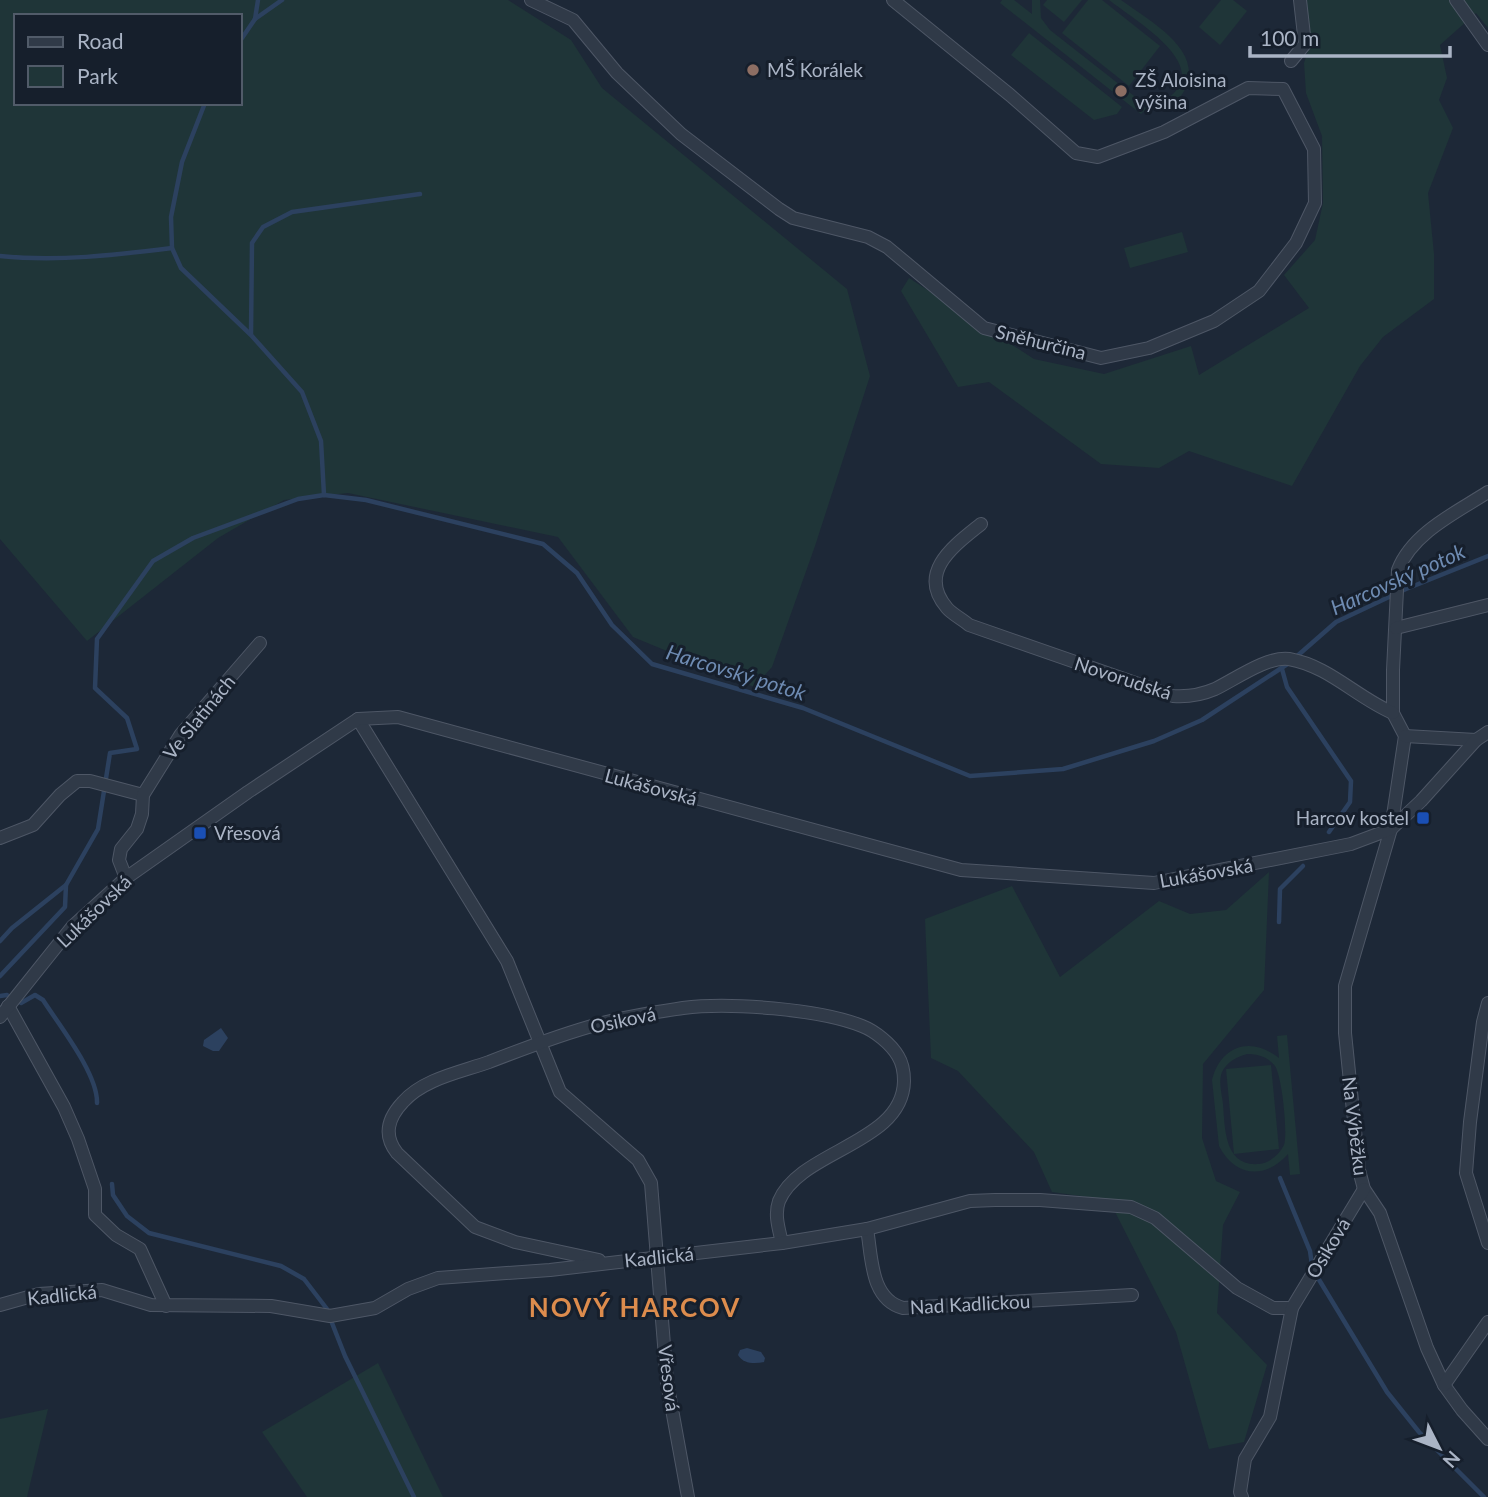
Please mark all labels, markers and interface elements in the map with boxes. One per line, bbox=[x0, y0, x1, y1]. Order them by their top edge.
legend bbox=[14, 14, 242, 105]
scale bar bbox=[1250, 14, 1450, 58]
text: 100 m bbox=[1260, 25, 1319, 50]
text: Road bbox=[77, 28, 124, 53]
place label: MŠ Korálek bbox=[767, 58, 863, 81]
marker: MŠ Korálek bbox=[745, 62, 761, 78]
text: Park bbox=[77, 63, 118, 88]
place label: ZŠ Aloisina výšina bbox=[1135, 68, 1226, 113]
marker: ZŠ Aloisina výšina bbox=[1113, 83, 1129, 99]
street label: Sněhurčina bbox=[994, 319, 1089, 364]
water label: Harcovský potok bbox=[1326, 537, 1469, 619]
water label: Harcovský potok bbox=[664, 638, 810, 705]
street label: Novorudská bbox=[1072, 651, 1175, 704]
street label: Ve Slatinách bbox=[158, 670, 240, 763]
street label: Lukášovská bbox=[602, 763, 700, 810]
place label: Harcov kostel bbox=[1296, 806, 1409, 829]
marker: Harcov kostel bbox=[1415, 810, 1431, 826]
place label: Vřesová bbox=[214, 821, 281, 844]
marker: Vřesová bbox=[192, 825, 208, 841]
street label: Lukášovská bbox=[1157, 853, 1254, 892]
street label: Lukášovská bbox=[52, 870, 136, 952]
street label: Osiková bbox=[588, 1001, 658, 1038]
street label: Na Výběžku bbox=[1338, 1075, 1373, 1177]
street label: Osiková bbox=[1301, 1213, 1355, 1282]
street label: Kadlická bbox=[623, 1241, 695, 1272]
street label: Kadlická bbox=[26, 1279, 98, 1310]
street label: Nad Kadlickou bbox=[909, 1289, 1031, 1318]
district label: NOVÝ HARCOV bbox=[529, 1291, 741, 1323]
street label: Vřesová bbox=[654, 1343, 685, 1412]
north arrow bbox=[1404, 1413, 1474, 1483]
text: N bbox=[1439, 1447, 1465, 1473]

